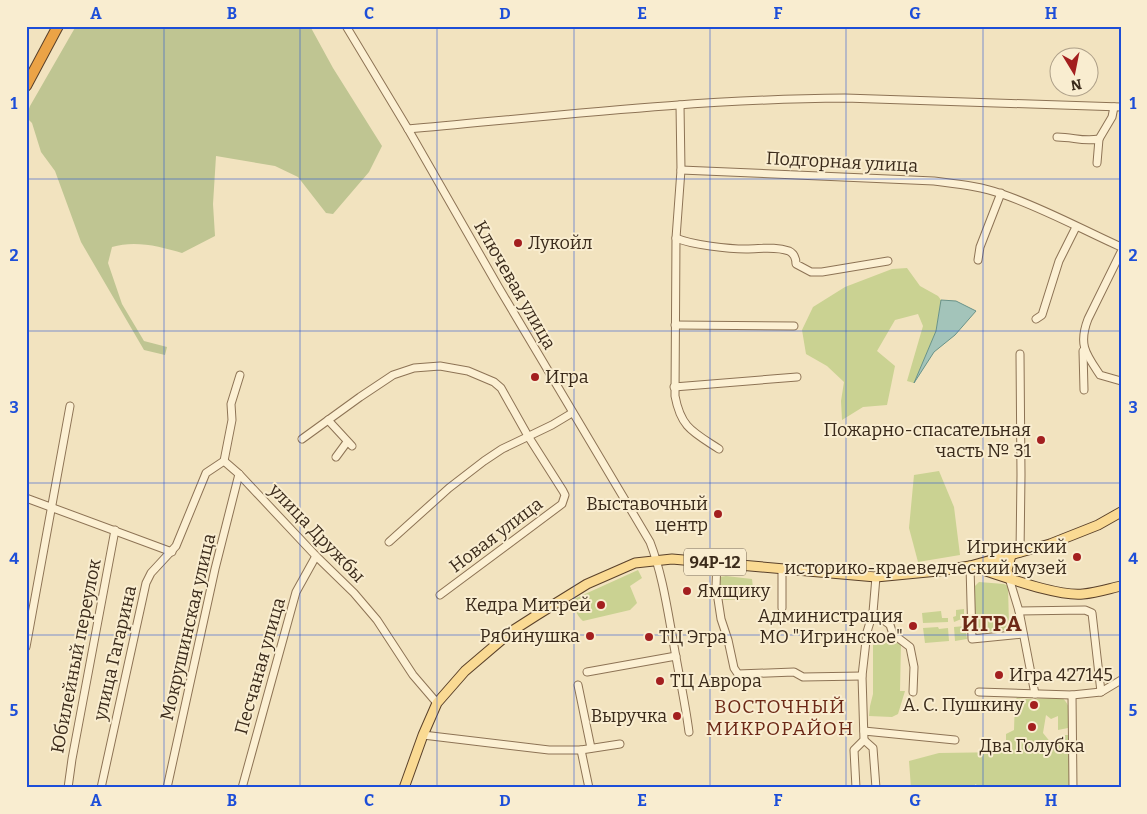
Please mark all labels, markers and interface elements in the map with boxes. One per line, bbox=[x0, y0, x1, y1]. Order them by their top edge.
text: A bbox=[90, 4, 102, 23]
text: B bbox=[227, 4, 237, 23]
text: C bbox=[364, 4, 374, 23]
text: D bbox=[499, 4, 511, 23]
text: E bbox=[637, 4, 647, 23]
text: F bbox=[774, 4, 783, 23]
text: G bbox=[909, 4, 921, 23]
text: H bbox=[1045, 4, 1058, 23]
north arrow bbox=[1050, 48, 1100, 98]
text: N bbox=[1069, 75, 1083, 94]
text: 1 bbox=[11, 94, 18, 113]
text: 1 bbox=[1130, 94, 1137, 113]
street label: Подгорная улица bbox=[765, 147, 919, 177]
street label: Ключевая улица bbox=[469, 217, 561, 353]
place label: Лукойл bbox=[528, 232, 593, 254]
marker: Лукойл bbox=[512, 237, 524, 249]
text: 2 bbox=[9, 246, 19, 265]
text: 2 bbox=[1128, 246, 1138, 265]
place label: Игра bbox=[545, 366, 589, 388]
marker: Игра bbox=[529, 371, 541, 383]
text: 3 bbox=[9, 398, 19, 417]
text: 3 bbox=[1128, 398, 1138, 417]
place label: Пожарно-спасательная часть № 31 bbox=[823, 419, 1032, 462]
marker: Пожарно-спасательная часть № 31 bbox=[1035, 434, 1047, 446]
street label: улица Дружбы bbox=[264, 478, 370, 587]
street label: Новая улица bbox=[445, 493, 547, 577]
place label: Выставочный центр bbox=[586, 493, 708, 536]
marker: Выставочный центр bbox=[712, 508, 724, 520]
street label: Мокрушинская улица bbox=[156, 531, 220, 723]
place label: Игринский историко-краеведческий музей bbox=[784, 536, 1067, 579]
road number: 94Р-12 bbox=[684, 548, 746, 576]
text: 4 bbox=[9, 549, 19, 568]
text: 4 bbox=[1128, 549, 1138, 568]
marker: Игринский историко-краеведческий музей bbox=[1071, 551, 1083, 563]
street label: Юбилейный переулок bbox=[46, 557, 106, 755]
place label: Ямщику bbox=[697, 580, 771, 602]
street label: улица Гагарина bbox=[89, 583, 141, 724]
marker: Ямщику bbox=[681, 585, 693, 597]
place label: Кедра Митрей bbox=[465, 594, 591, 616]
street label: Песчаная улица bbox=[230, 595, 290, 737]
marker: Кедра Митрей bbox=[595, 599, 607, 611]
place label: Администрация МО "Игринское" bbox=[758, 605, 903, 648]
district label: ИГРА bbox=[961, 610, 1023, 637]
marker: Администрация МО "Игринское" bbox=[907, 620, 919, 632]
place label: Рябинушка bbox=[480, 625, 580, 647]
place label: ТЦ Эгра bbox=[659, 626, 727, 648]
marker: Рябинушка bbox=[584, 630, 596, 642]
marker: ТЦ Эгра bbox=[643, 631, 655, 643]
place label: Игра 427145 bbox=[1009, 664, 1113, 686]
marker: Игра 427145 bbox=[993, 669, 1005, 681]
place label: ТЦ Аврора bbox=[670, 670, 762, 692]
marker: ТЦ Аврора bbox=[654, 675, 666, 687]
place label: А. С. Пушкину bbox=[903, 694, 1024, 716]
district label: ВОСТОЧНЫЙ МИКРОРАЙОН bbox=[706, 695, 854, 740]
marker: А. С. Пушкину bbox=[1028, 699, 1040, 711]
text: 5 bbox=[10, 701, 19, 720]
text: 5 bbox=[1129, 701, 1138, 720]
place label: Выручка bbox=[591, 705, 667, 727]
marker: Выручка bbox=[671, 710, 683, 722]
marker: Два Голубка bbox=[1026, 721, 1038, 733]
place label: Два Голубка bbox=[979, 735, 1085, 757]
text: A bbox=[90, 791, 102, 810]
text: B bbox=[227, 791, 237, 810]
text: C bbox=[364, 791, 374, 810]
text: D bbox=[499, 791, 511, 810]
text: E bbox=[637, 791, 647, 810]
text: F bbox=[774, 791, 783, 810]
text: G bbox=[909, 791, 921, 810]
text: H bbox=[1045, 791, 1058, 810]

